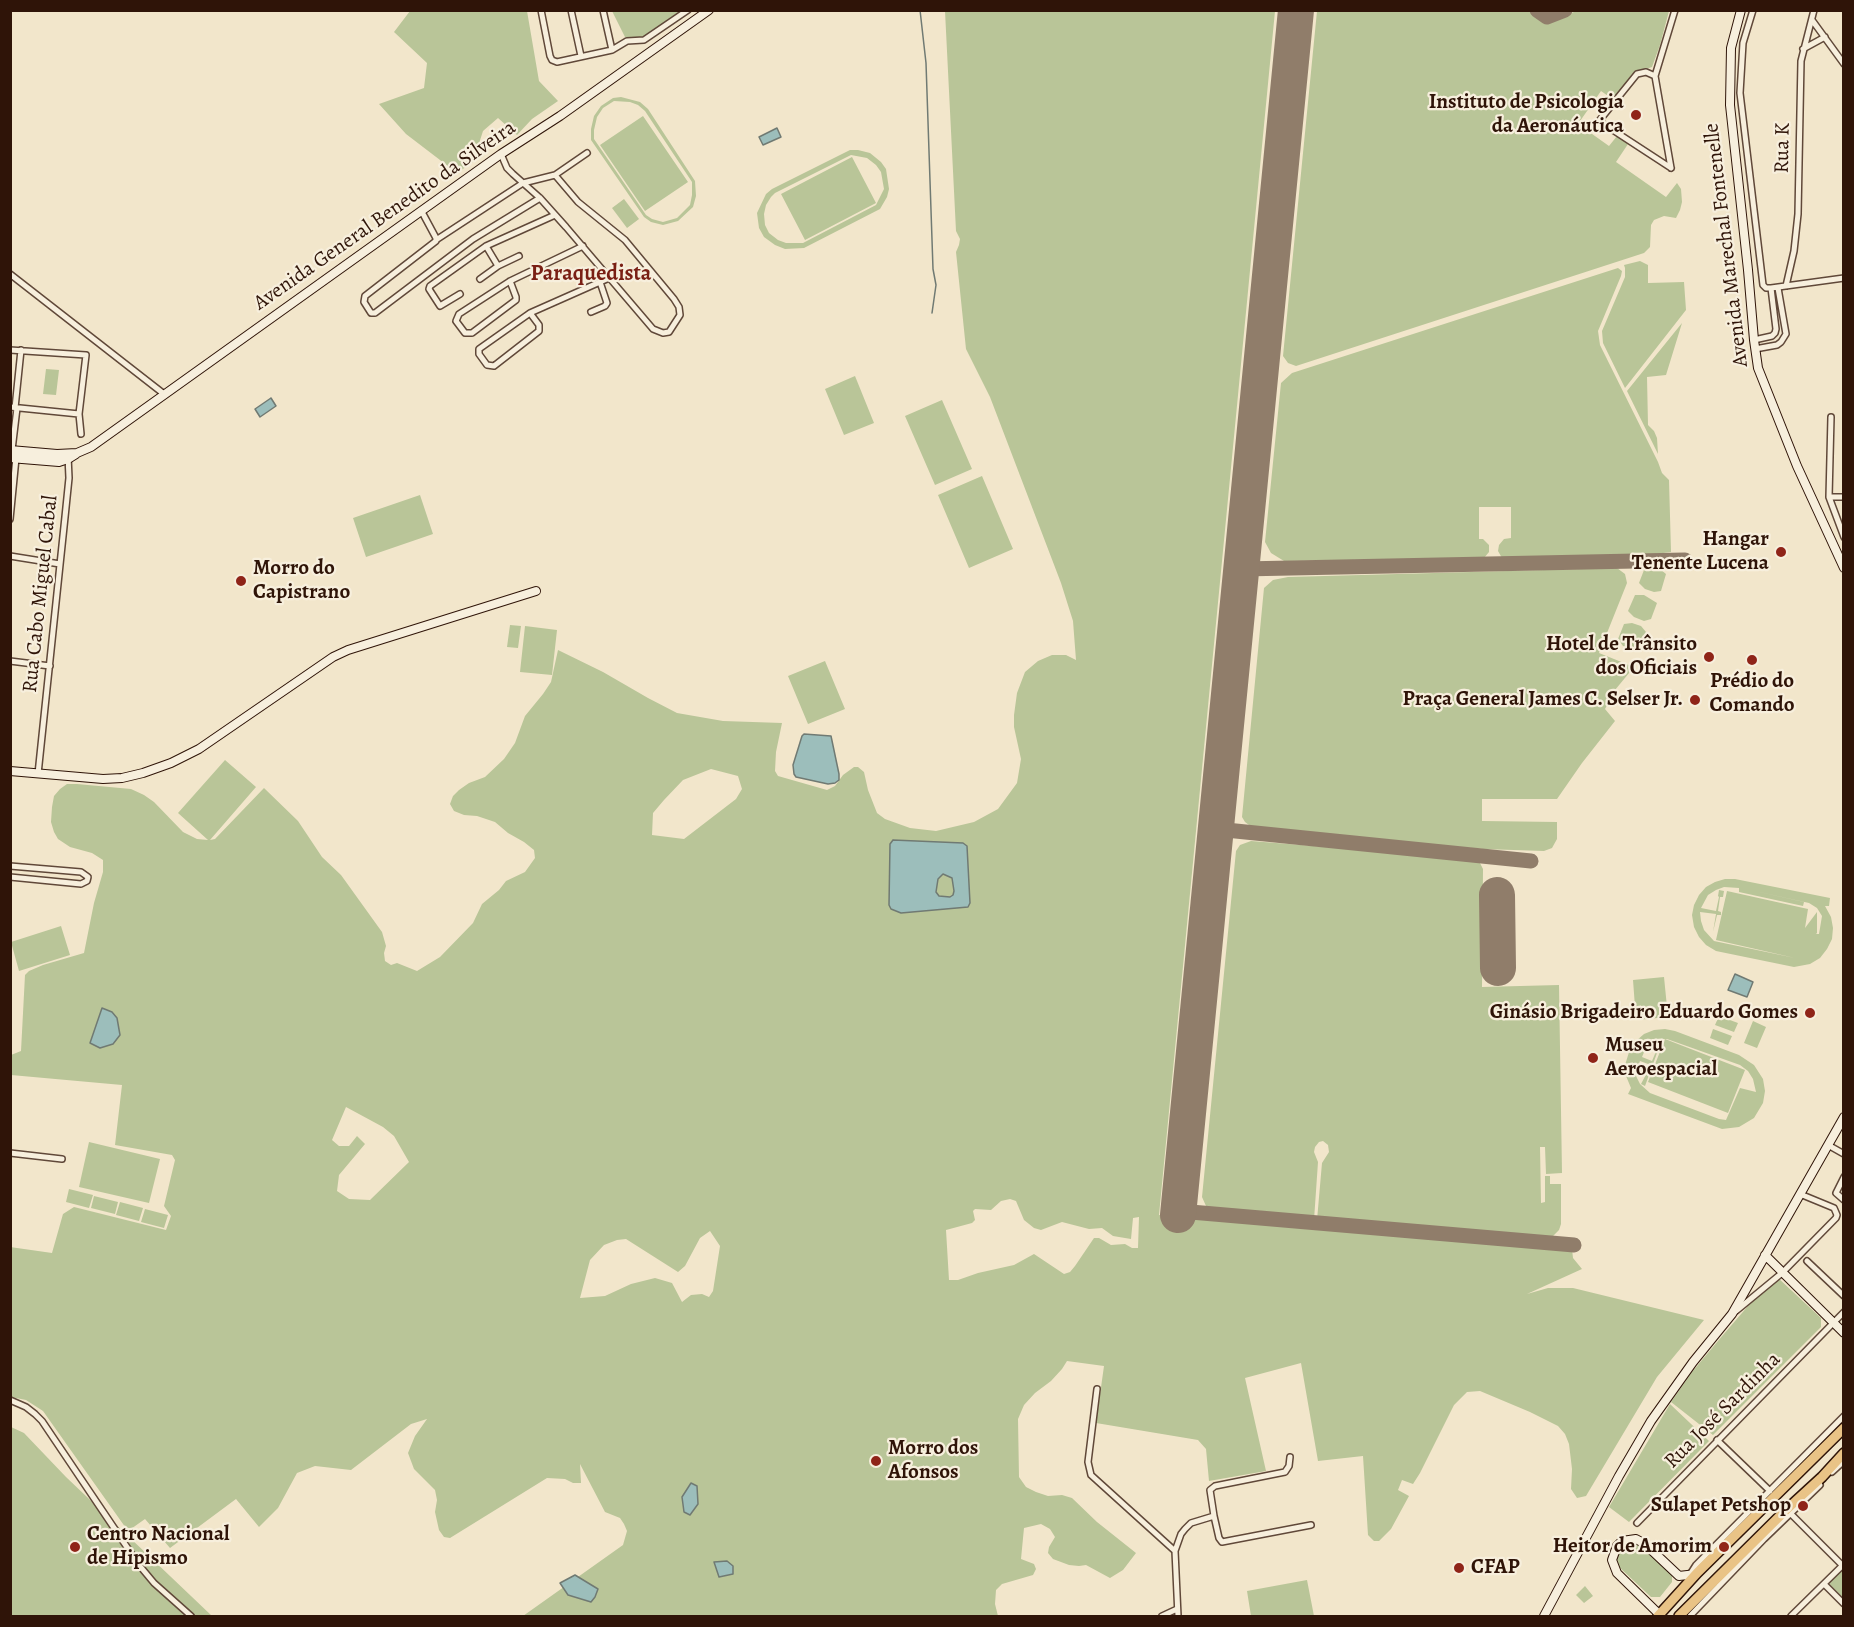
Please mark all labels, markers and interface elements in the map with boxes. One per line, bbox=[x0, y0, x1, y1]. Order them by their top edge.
place label: Instituto de Psicologia da Aeronáutica bbox=[1429, 90, 1624, 140]
marker: Instituto de Psicologia da Aeronáutica bbox=[1629, 108, 1643, 122]
street label: Avenida General Benedito da Silveira bbox=[249, 116, 521, 316]
street label: Avenida Marechal Fontenelle bbox=[1700, 122, 1754, 368]
street label: Rua K bbox=[1770, 122, 1796, 174]
district label: Paraquedista bbox=[531, 262, 651, 288]
street label: Rua Cabo Miguel Cabal bbox=[18, 494, 64, 694]
place label: Hangar Tenente Lucena bbox=[1632, 527, 1769, 577]
marker: Hangar Tenente Lucena bbox=[1774, 545, 1788, 559]
place label: Morro do Capistrano bbox=[253, 556, 350, 606]
marker: Morro do Capistrano bbox=[234, 574, 248, 588]
place label: Hotel de Trânsito dos Oficiais bbox=[1546, 632, 1697, 682]
marker: Hotel de Trânsito dos Oficiais bbox=[1702, 650, 1716, 664]
marker: Prédio do Comando bbox=[1745, 653, 1759, 667]
place label: Prédio do Comando bbox=[1709, 669, 1795, 719]
place label: Praça General James C. Selser Jr. bbox=[1403, 687, 1683, 713]
marker: Praça General James C. Selser Jr. bbox=[1688, 693, 1702, 707]
place label: Ginásio Brigadeiro Eduardo Gomes bbox=[1490, 1000, 1798, 1026]
marker: Ginásio Brigadeiro Eduardo Gomes bbox=[1803, 1006, 1817, 1020]
place label: Museu Aeroespacial bbox=[1605, 1033, 1717, 1083]
marker: Museu Aeroespacial bbox=[1586, 1051, 1600, 1065]
street label: Rua José Sardinha bbox=[1660, 1348, 1786, 1474]
place label: Morro dos Afonsos bbox=[888, 1436, 978, 1486]
marker: Morro dos Afonsos bbox=[869, 1454, 883, 1468]
place label: Sulapet Petshop bbox=[1651, 1493, 1791, 1519]
marker: Sulapet Petshop bbox=[1796, 1499, 1810, 1513]
place label: Centro Nacional de Hipismo bbox=[87, 1522, 230, 1572]
place label: Heitor de Amorim bbox=[1553, 1534, 1712, 1560]
marker: Centro Nacional de Hipismo bbox=[68, 1540, 82, 1554]
marker: Heitor de Amorim bbox=[1717, 1540, 1731, 1554]
place label: CFAP bbox=[1471, 1555, 1520, 1581]
marker: CFAP bbox=[1452, 1561, 1466, 1575]

